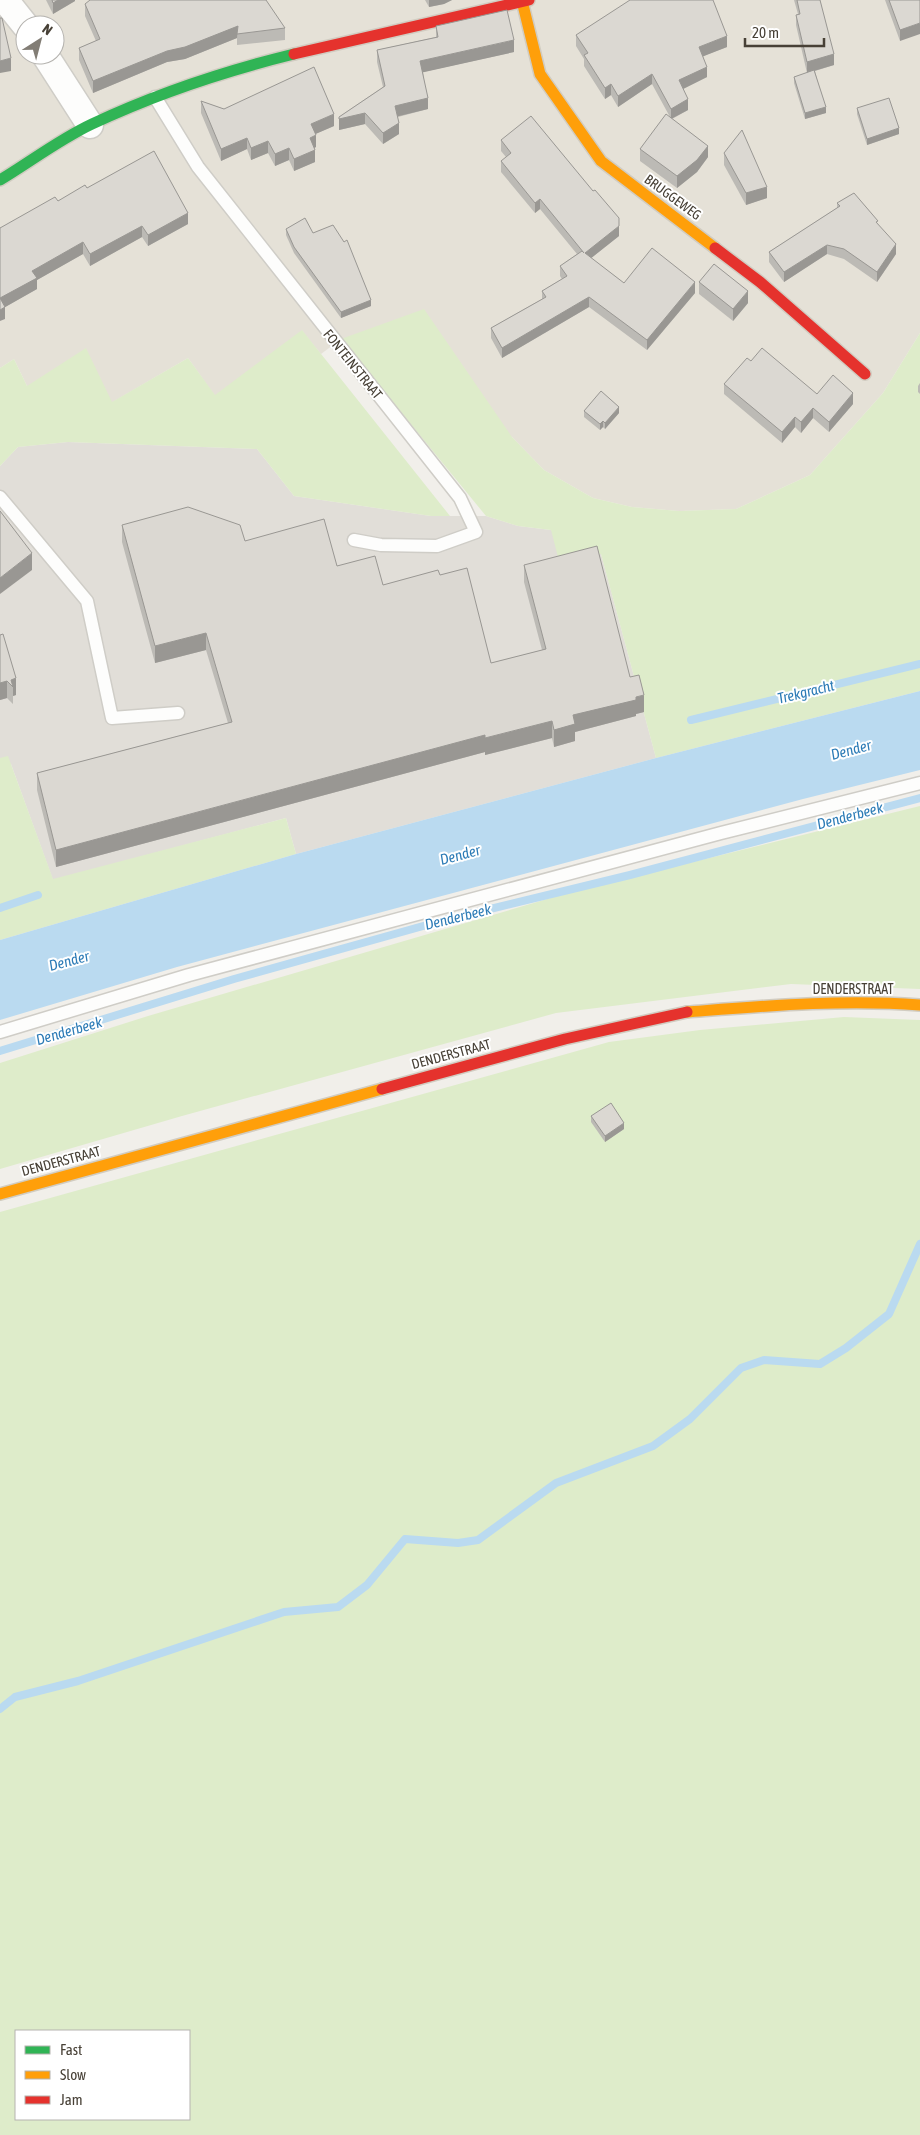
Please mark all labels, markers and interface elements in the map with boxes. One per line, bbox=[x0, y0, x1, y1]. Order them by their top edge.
north arrow bbox=[15, 15, 65, 65]
scale bar bbox=[745, 15, 824, 47]
text: N bbox=[40, 21, 56, 38]
text: 20 m bbox=[752, 24, 779, 41]
street label: BRUGGEWEG bbox=[642, 171, 704, 223]
street label: FONTEINSTRAAT bbox=[320, 326, 386, 402]
water label: Trekgracht bbox=[776, 676, 837, 707]
water label: Dender bbox=[829, 736, 873, 763]
water label: Denderbeek bbox=[815, 798, 885, 833]
water label: Dender bbox=[438, 841, 482, 868]
water label: Denderbeek bbox=[423, 900, 493, 933]
water label: Dender bbox=[47, 947, 91, 974]
street label: DENDERSTRAAT bbox=[812, 981, 894, 997]
water label: Denderbeek bbox=[34, 1013, 104, 1048]
street label: DENDERSTRAAT bbox=[410, 1036, 492, 1072]
street label: DENDERSTRAAT bbox=[20, 1143, 102, 1179]
legend bbox=[15, 2030, 190, 2120]
text: Fast bbox=[60, 2041, 82, 2058]
text: Slow bbox=[60, 2066, 86, 2083]
text: Jam bbox=[60, 2091, 83, 2108]

